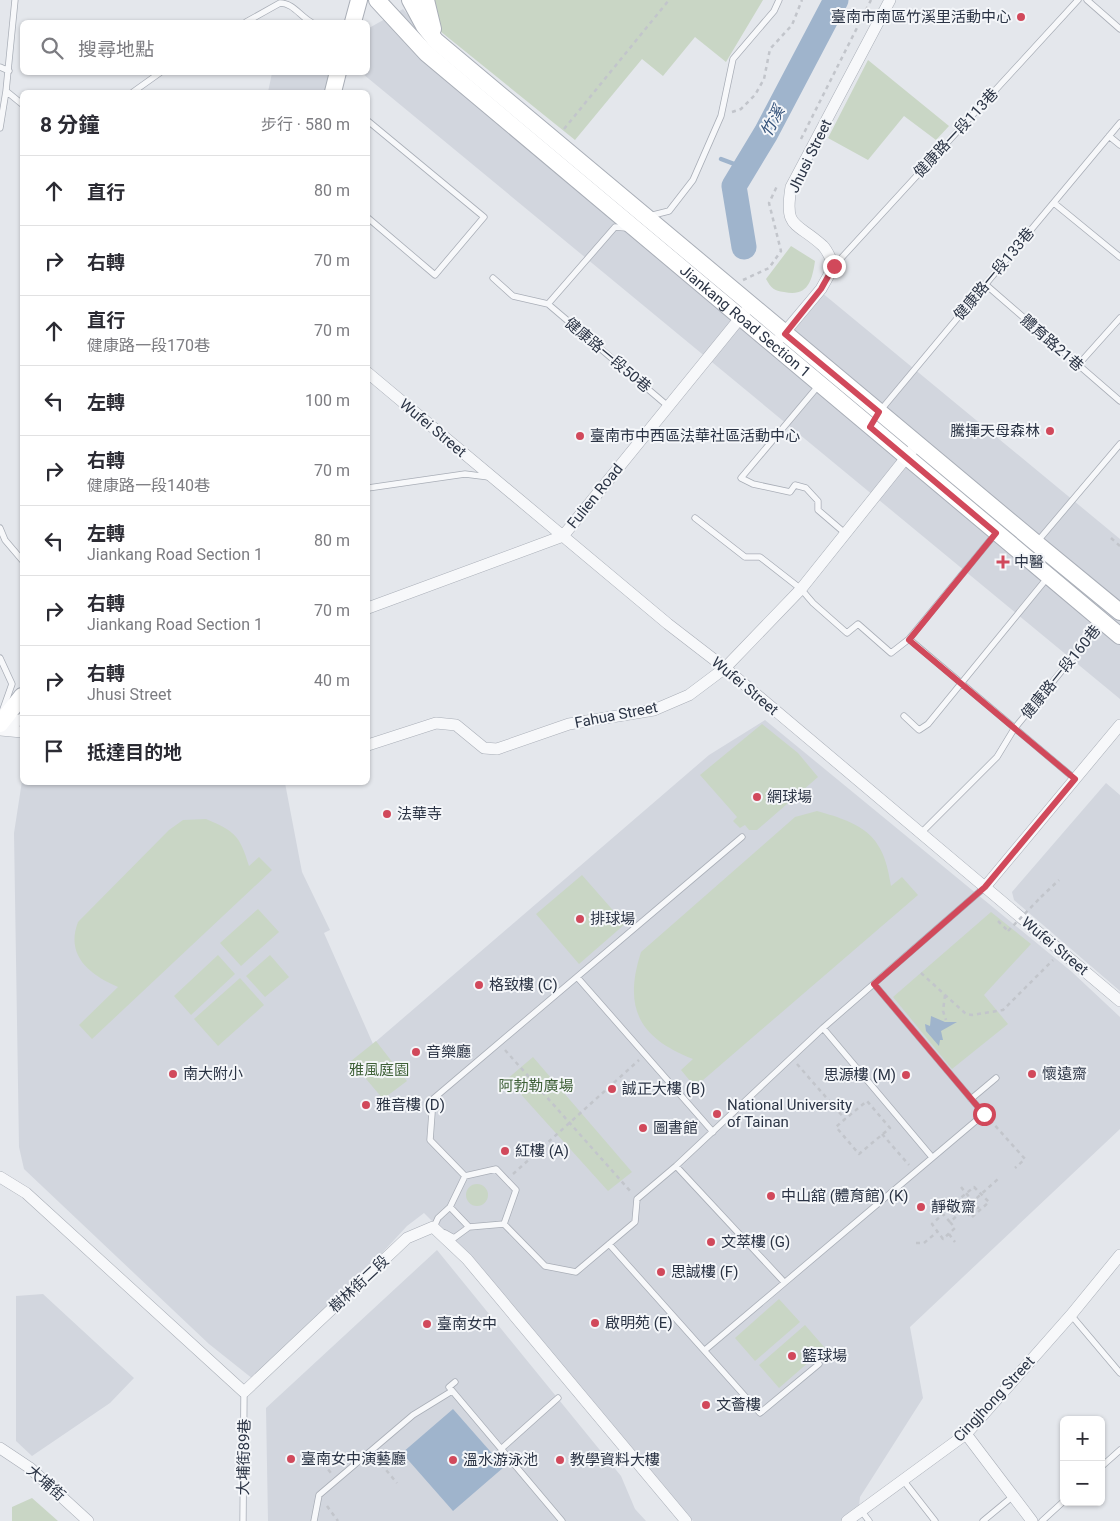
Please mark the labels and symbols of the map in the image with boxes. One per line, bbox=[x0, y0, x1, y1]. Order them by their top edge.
place label: 臺南市南區竹溪里活動中心 bbox=[831, 8, 1011, 26]
marker: 臺南市南區竹溪里活動中心 bbox=[1015, 11, 1027, 23]
street label: 健康路一段113巷 bbox=[910, 85, 1002, 181]
water label: 竹溪 bbox=[757, 101, 789, 140]
street label: Jhusi Street bbox=[784, 116, 836, 196]
street label: 健康路一段133巷 bbox=[950, 224, 1038, 324]
route end bbox=[823, 255, 846, 278]
street label: Jiankang Road Section 1 bbox=[676, 261, 814, 381]
street label: 體育路21巷 bbox=[1017, 311, 1087, 375]
street label: 健康路一段50巷 bbox=[561, 314, 655, 396]
street label: Wufei Street bbox=[396, 395, 470, 461]
place label: 騰揮天母森林 bbox=[950, 422, 1040, 440]
marker: 騰揮天母森林 bbox=[1044, 425, 1056, 437]
place label: 臺南市中西區法華社區活動中心 bbox=[590, 427, 800, 445]
marker: 臺南市中西區法華社區活動中心 bbox=[574, 430, 586, 442]
street label: Fulien Road bbox=[563, 460, 627, 532]
place label: 中醫 bbox=[1014, 553, 1044, 571]
marker: 中醫 bbox=[996, 555, 1010, 569]
street label: 健康路一段160巷 bbox=[1018, 622, 1104, 722]
street label: Wufei Street bbox=[708, 653, 782, 719]
street label: Fahua Street bbox=[573, 698, 659, 732]
place label: 網球場 bbox=[767, 788, 812, 806]
marker: 網球場 bbox=[751, 791, 763, 803]
place label: 法華寺 bbox=[397, 805, 442, 823]
marker: 法華寺 bbox=[381, 808, 393, 820]
place label: 排球場 bbox=[590, 910, 635, 928]
marker: 排球場 bbox=[574, 913, 586, 925]
street label: Wufei Street bbox=[1018, 913, 1092, 979]
place label: 格致樓 (C) bbox=[489, 976, 558, 994]
marker: 格致樓 (C) bbox=[473, 979, 485, 991]
place label: 音樂廳 bbox=[426, 1043, 471, 1061]
marker: 音樂廳 bbox=[410, 1046, 422, 1058]
park label: 雅風庭園 bbox=[349, 1061, 409, 1079]
place label: 南大附小 bbox=[183, 1065, 243, 1083]
place label: 懷遠齋 bbox=[1042, 1065, 1087, 1083]
place label: 思源樓 (M) bbox=[824, 1066, 896, 1084]
marker: 南大附小 bbox=[167, 1068, 179, 1080]
marker: 懷遠齋 bbox=[1026, 1068, 1038, 1080]
marker: 思源樓 (M) bbox=[900, 1069, 912, 1081]
park label: 阿勃勒廣場 bbox=[498, 1077, 574, 1095]
place label: 誠正大樓 (B) bbox=[622, 1080, 705, 1098]
marker: 誠正大樓 (B) bbox=[606, 1083, 618, 1095]
place label: 雅音樓 (D) bbox=[376, 1096, 445, 1114]
place label: National University of Tainan bbox=[727, 1096, 852, 1131]
marker: 雅音樓 (D) bbox=[360, 1099, 372, 1111]
route start bbox=[973, 1103, 996, 1126]
marker: National University of Tainan bbox=[711, 1108, 723, 1120]
place label: 圖書館 bbox=[653, 1119, 698, 1137]
marker: 圖書館 bbox=[637, 1122, 649, 1134]
place label: 紅樓 (A) bbox=[515, 1142, 569, 1160]
marker: 紅樓 (A) bbox=[499, 1145, 511, 1157]
place label: 中山舘 (體育館) (K) bbox=[781, 1187, 909, 1205]
marker: 中山舘 (體育館) (K) bbox=[765, 1190, 777, 1202]
place label: 靜敬齋 bbox=[931, 1198, 976, 1216]
marker: 靜敬齋 bbox=[915, 1201, 927, 1213]
place label: 文萃樓 (G) bbox=[721, 1233, 790, 1251]
marker: 文萃樓 (G) bbox=[705, 1236, 717, 1248]
street label: 樹林街二段 bbox=[325, 1252, 393, 1316]
place label: 思誠樓 (F) bbox=[671, 1263, 738, 1281]
marker: 思誠樓 (F) bbox=[655, 1266, 667, 1278]
place label: 啟明苑 (E) bbox=[605, 1314, 673, 1332]
place label: 臺南女中 bbox=[437, 1315, 497, 1333]
marker: 啟明苑 (E) bbox=[589, 1317, 601, 1329]
marker: 臺南女中 bbox=[421, 1318, 433, 1330]
place label: 籃球場 bbox=[802, 1347, 847, 1365]
marker: 籃球場 bbox=[786, 1350, 798, 1362]
street label: Cingjhong Street bbox=[950, 1352, 1038, 1446]
place label: 文薈樓 bbox=[716, 1396, 761, 1414]
marker: 文薈樓 bbox=[700, 1399, 712, 1411]
street label: 大埔街89巷 bbox=[234, 1418, 254, 1496]
place label: 臺南女中演藝廳 bbox=[301, 1450, 406, 1468]
place label: 溫水游泳池 bbox=[463, 1451, 538, 1469]
place label: 教學資料大樓 bbox=[570, 1451, 660, 1469]
marker: 臺南女中演藝廳 bbox=[285, 1453, 297, 1465]
marker: 溫水游泳池 bbox=[447, 1454, 459, 1466]
marker: 教學資料大樓 bbox=[554, 1454, 566, 1466]
street label: 大埔街 bbox=[23, 1461, 69, 1505]

